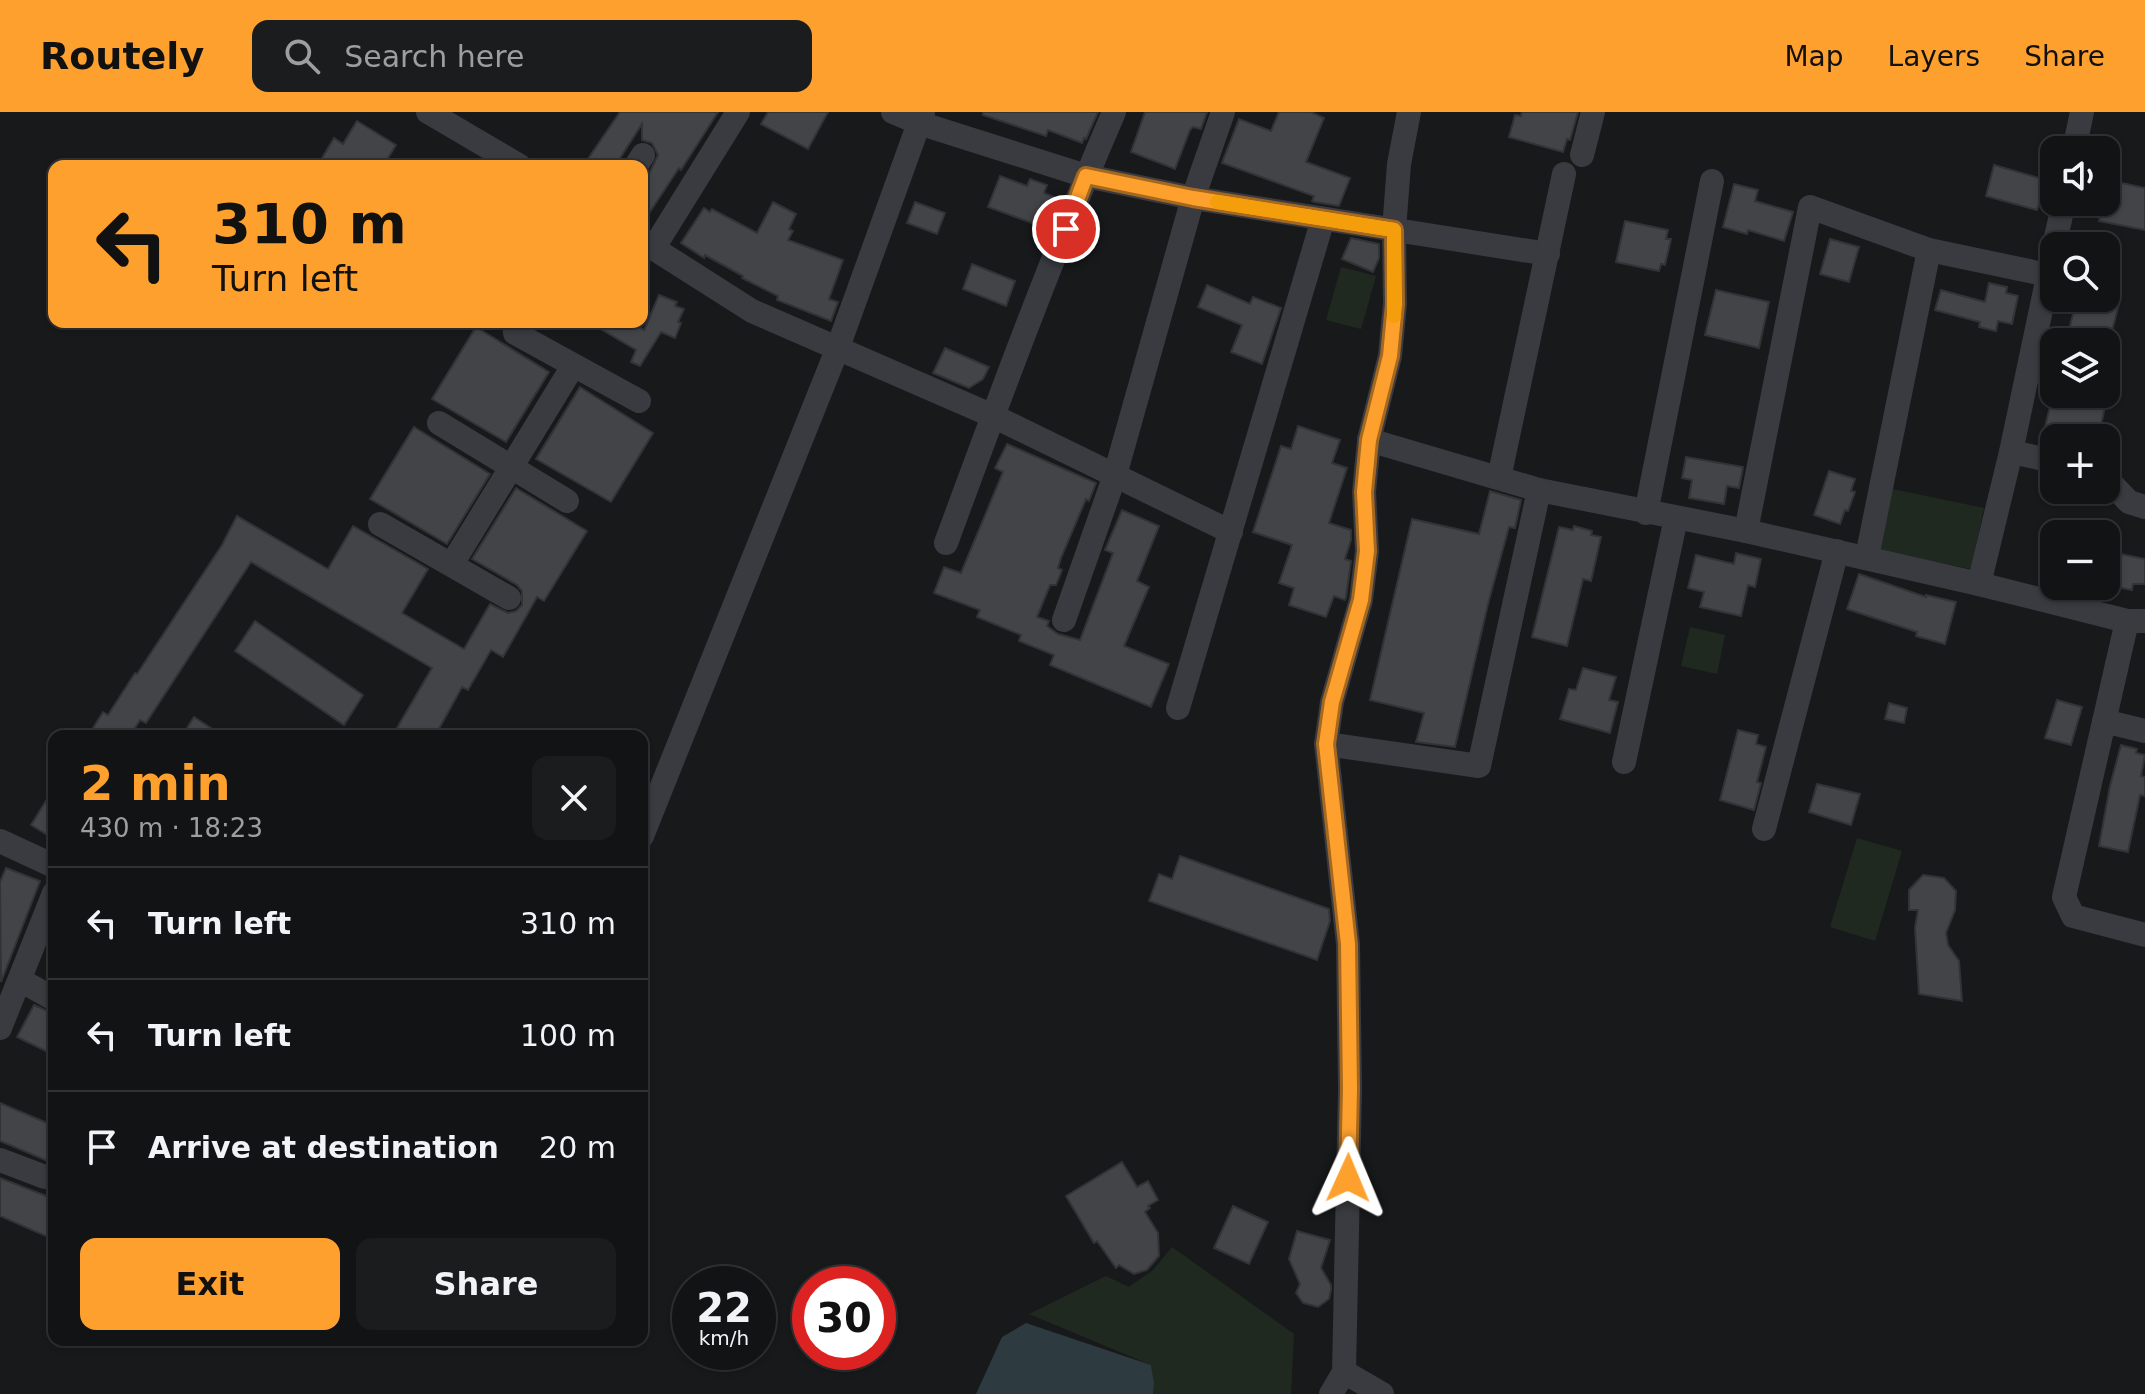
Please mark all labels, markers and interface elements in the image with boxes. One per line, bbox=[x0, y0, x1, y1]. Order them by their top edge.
search box bbox=[252, 20, 812, 92]
text: Routely bbox=[40, 34, 204, 78]
icon: search bbox=[280, 34, 324, 78]
text: Search here bbox=[344, 39, 524, 74]
text: Map bbox=[1784, 40, 1844, 73]
text: Layers bbox=[1888, 40, 1980, 73]
text: Share bbox=[2024, 40, 2105, 73]
map controls bbox=[2040, 136, 2120, 600]
button: sound bbox=[2040, 136, 2120, 216]
text: 310 m bbox=[212, 191, 407, 256]
icon: left bbox=[80, 192, 184, 296]
pin bbox=[1032, 195, 1100, 263]
icon: arrive bbox=[1044, 207, 1088, 251]
button: search bbox=[2040, 232, 2120, 312]
text: Turn left bbox=[212, 258, 358, 299]
button: layers bbox=[2040, 328, 2120, 408]
button: + bbox=[2040, 424, 2120, 504]
button: − bbox=[2040, 520, 2120, 600]
text: 2 min bbox=[80, 755, 231, 811]
button: close bbox=[532, 756, 616, 840]
text: 430 m · 18:23 bbox=[80, 813, 263, 843]
icon: left bbox=[80, 901, 124, 945]
text: Turn left bbox=[148, 906, 291, 941]
text: 310 m bbox=[520, 906, 616, 941]
icon: left bbox=[80, 1013, 124, 1057]
text: Turn left bbox=[148, 1018, 291, 1053]
text: 100 m bbox=[520, 1018, 616, 1053]
icon: arrive bbox=[80, 1125, 124, 1169]
text: Arrive at destination bbox=[148, 1130, 499, 1165]
text: 20 m bbox=[539, 1130, 616, 1165]
position arrow bbox=[1306, 1136, 1390, 1220]
button: Exit bbox=[80, 1238, 340, 1330]
button: Share bbox=[356, 1238, 616, 1330]
speed limit sign: 30 bbox=[792, 1266, 896, 1370]
text: 22 bbox=[696, 1285, 752, 1331]
text: km/h bbox=[699, 1326, 749, 1350]

